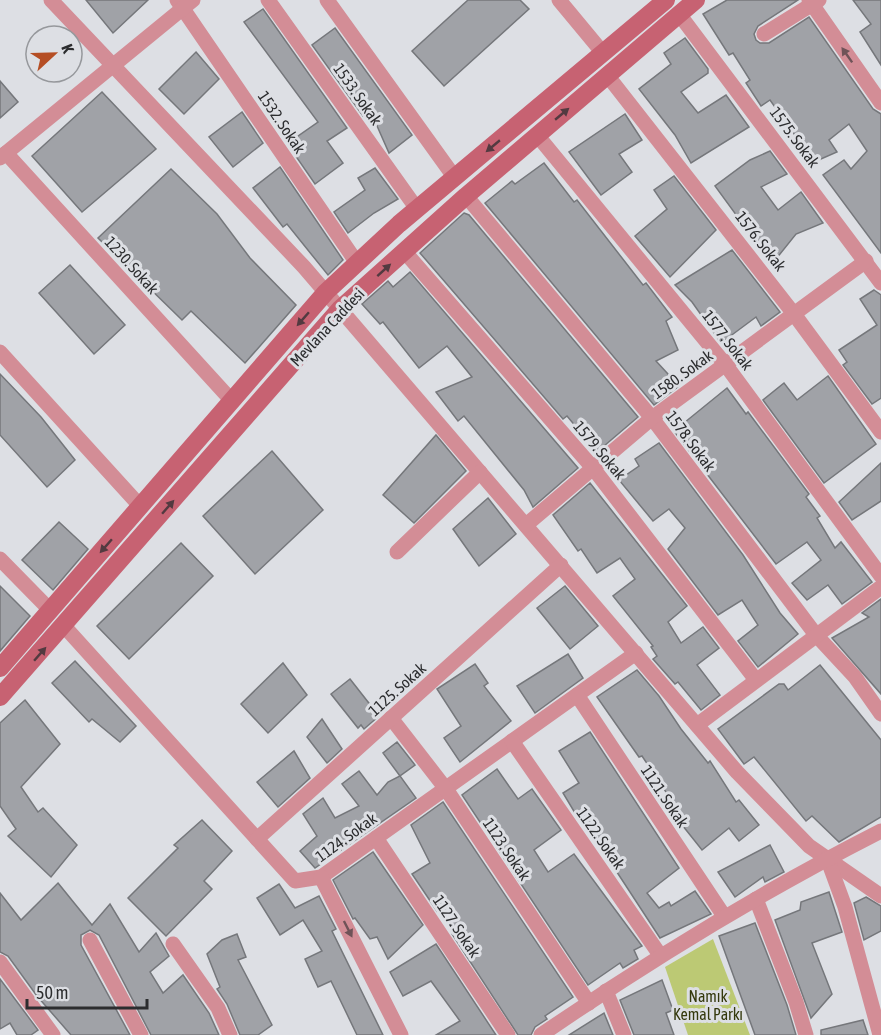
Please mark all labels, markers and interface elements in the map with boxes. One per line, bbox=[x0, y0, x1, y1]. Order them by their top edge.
north arrow bbox=[24, 24, 84, 84]
text: K bbox=[58, 41, 78, 56]
one-way arrow bbox=[841, 47, 853, 63]
street label: 1533. Sokak bbox=[330, 60, 386, 128]
street label: 1532. Sokak bbox=[255, 88, 309, 156]
street label: 1575. Sokak bbox=[766, 103, 824, 171]
one-way arrow bbox=[554, 107, 570, 120]
one-way arrow bbox=[485, 139, 501, 152]
street label: 1576. Sokak bbox=[732, 208, 790, 274]
street label: 1230. Sokak bbox=[102, 233, 162, 297]
one-way arrow bbox=[376, 264, 391, 277]
street label: Mevlana Caddesi bbox=[286, 284, 368, 370]
street label: 1577. Sokak bbox=[699, 307, 757, 373]
one-way arrow bbox=[296, 312, 310, 327]
street label: 1580. Sokak bbox=[648, 346, 716, 402]
street label: 1578. Sokak bbox=[662, 407, 720, 475]
street label: 1579. Sokak bbox=[570, 417, 630, 483]
one-way arrow bbox=[161, 500, 174, 515]
one-way arrow bbox=[100, 538, 113, 554]
one-way arrow bbox=[33, 646, 47, 661]
street label: 1125. Sokak bbox=[365, 659, 429, 719]
street label: 1121. Sokak bbox=[638, 762, 692, 830]
street label: 1122. Sokak bbox=[573, 804, 629, 872]
street label: 1124. Sokak bbox=[312, 809, 380, 865]
street label: 1123. Sokak bbox=[480, 815, 534, 883]
street label: 1127. Sokak bbox=[430, 892, 484, 960]
one-way arrow bbox=[343, 921, 352, 938]
scale bar bbox=[27, 972, 147, 1010]
text: 50 m bbox=[36, 982, 68, 1003]
park label: Namık Kemal Parkı bbox=[673, 987, 743, 1023]

